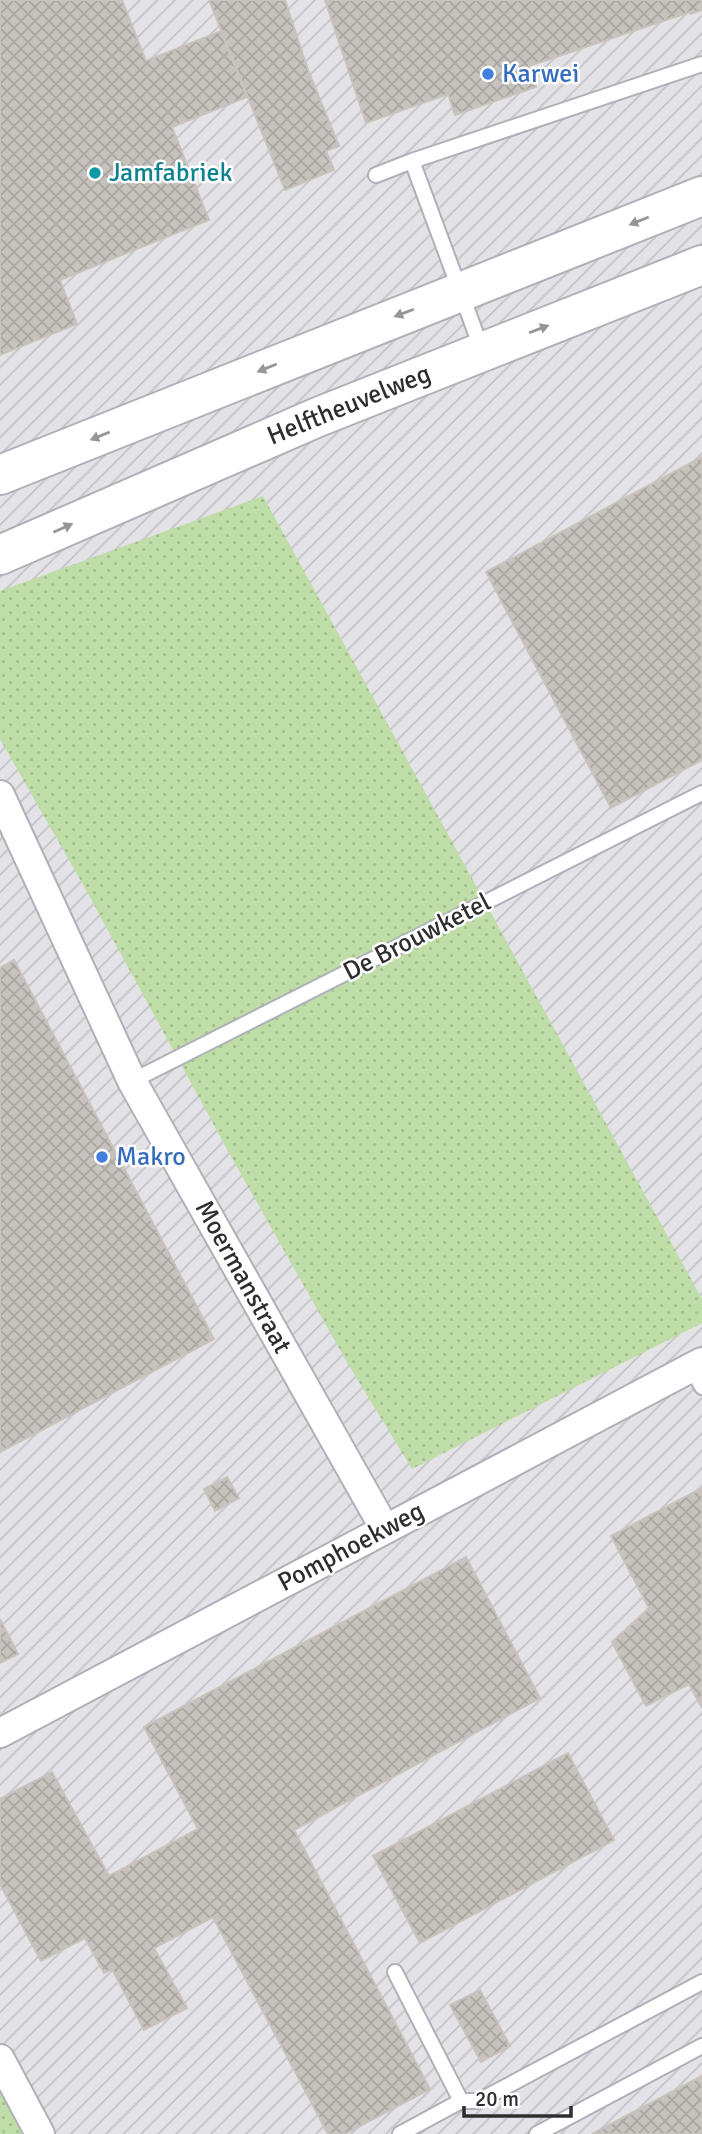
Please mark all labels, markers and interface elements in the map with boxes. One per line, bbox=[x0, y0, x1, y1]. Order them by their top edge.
place label: Karwei bbox=[502, 58, 579, 90]
marker: Karwei bbox=[480, 66, 496, 82]
place label: Jamfabriek bbox=[109, 157, 233, 189]
marker: Jamfabriek bbox=[87, 165, 103, 181]
one-way arrow bbox=[628, 215, 649, 226]
one-way arrow bbox=[393, 308, 414, 319]
one-way arrow bbox=[528, 324, 549, 335]
street label: Helftheuvelweg bbox=[263, 358, 435, 452]
one-way arrow bbox=[256, 363, 277, 374]
one-way arrow bbox=[89, 430, 110, 441]
one-way arrow bbox=[52, 522, 73, 533]
street label: De Brouwketel bbox=[338, 886, 496, 988]
place label: Makro bbox=[116, 1141, 186, 1173]
marker: Makro bbox=[94, 1149, 110, 1165]
street label: Moermanstraat bbox=[188, 1195, 298, 1359]
street label: Pomphoekweg bbox=[272, 1495, 430, 1599]
scale bar bbox=[464, 2074, 571, 2118]
text: 20 m bbox=[475, 2086, 519, 2112]

